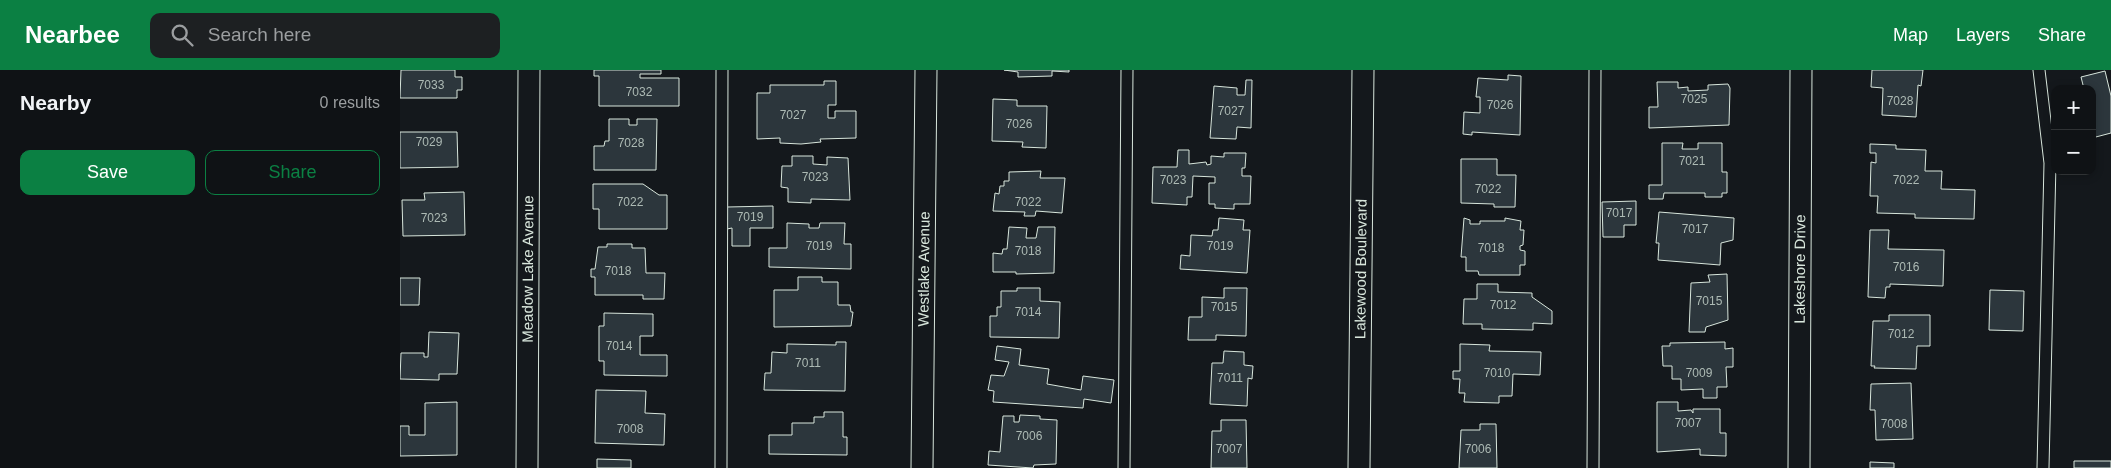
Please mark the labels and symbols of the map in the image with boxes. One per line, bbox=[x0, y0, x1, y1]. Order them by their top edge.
house number: 7033 bbox=[418, 78, 445, 92]
house number: 7032 bbox=[626, 85, 653, 99]
house number: 7025 bbox=[1681, 92, 1708, 106]
house number: 7028 bbox=[1887, 94, 1914, 108]
house number: 7026 bbox=[1487, 98, 1514, 112]
house number: 7027 bbox=[1218, 104, 1245, 118]
house number: 7027 bbox=[780, 108, 807, 122]
house number: 7026 bbox=[1006, 117, 1033, 131]
house number: 7029 bbox=[416, 135, 443, 149]
house number: 7028 bbox=[618, 136, 645, 150]
house number: 7021 bbox=[1679, 154, 1706, 168]
house number: 7023 bbox=[802, 170, 829, 184]
house number: 7023 bbox=[1160, 173, 1187, 187]
house number: 7022 bbox=[1893, 173, 1920, 187]
house number: 7022 bbox=[1475, 182, 1502, 196]
street label: Meadow Lake Avenue bbox=[519, 195, 536, 343]
house number: 7022 bbox=[617, 195, 644, 209]
house number: 7022 bbox=[1015, 195, 1042, 209]
street label: Lakewood Boulevard bbox=[1351, 199, 1370, 339]
house number: 7017 bbox=[1606, 206, 1633, 220]
house number: 7019 bbox=[737, 210, 764, 224]
house number: 7023 bbox=[421, 211, 448, 225]
street label: Westlake Avenue bbox=[914, 211, 933, 327]
street label: Lakeshore Drive bbox=[1791, 214, 1808, 324]
house number: 7017 bbox=[1682, 222, 1709, 236]
house number: 7019 bbox=[806, 239, 833, 253]
house number: 7019 bbox=[1207, 239, 1234, 253]
house number: 7018 bbox=[1478, 241, 1505, 255]
house number: 7018 bbox=[1015, 244, 1042, 258]
house number: 7016 bbox=[1893, 260, 1920, 274]
house number: 7018 bbox=[605, 264, 632, 278]
house number: 7015 bbox=[1696, 294, 1723, 308]
house number: 7012 bbox=[1490, 298, 1517, 312]
house number: 7015 bbox=[1211, 300, 1238, 314]
house number: 7014 bbox=[1015, 305, 1042, 319]
house number: 7012 bbox=[1888, 327, 1915, 341]
house number: 7014 bbox=[606, 339, 633, 353]
house number: 7011 bbox=[795, 356, 821, 370]
house number: 7010 bbox=[1484, 366, 1511, 380]
house number: 7009 bbox=[1686, 366, 1713, 380]
house number: 7011 bbox=[1217, 371, 1243, 385]
house number: 7007 bbox=[1675, 416, 1702, 430]
house number: 7008 bbox=[1881, 417, 1908, 431]
house number: 7008 bbox=[617, 422, 644, 436]
house number: 7006 bbox=[1016, 429, 1043, 443]
house number: 7007 bbox=[1216, 442, 1243, 456]
house number: 7006 bbox=[1465, 442, 1492, 456]

